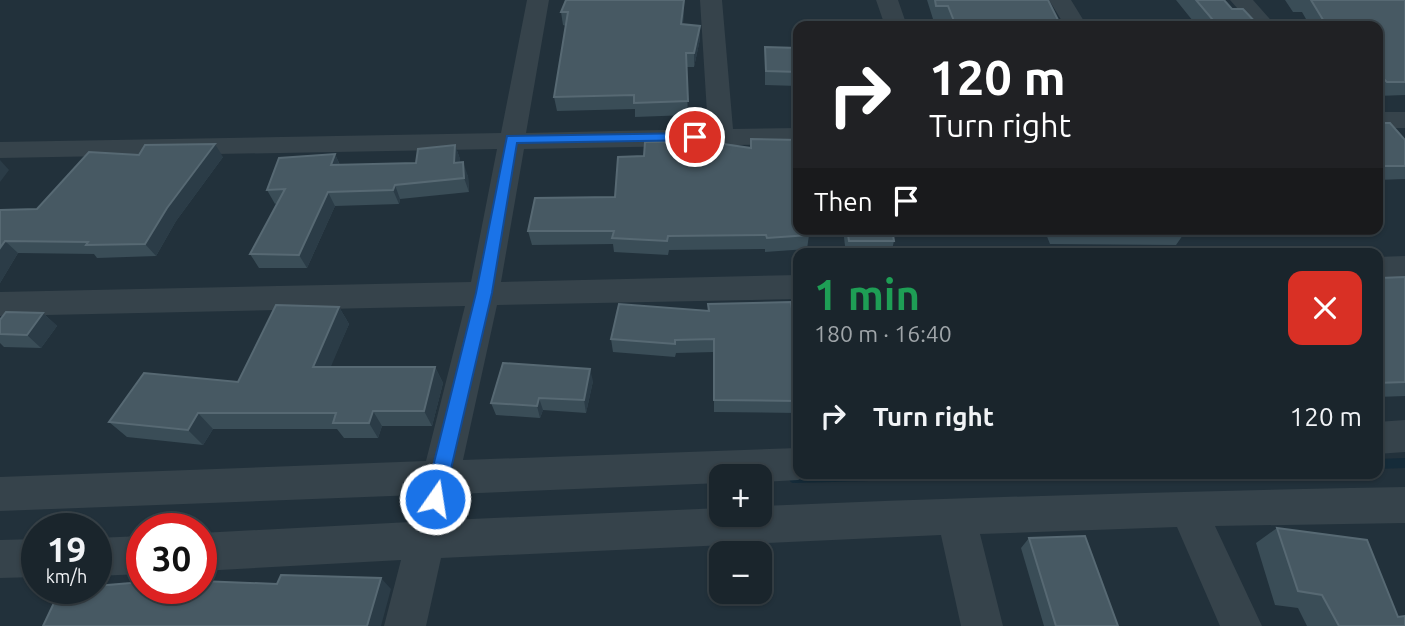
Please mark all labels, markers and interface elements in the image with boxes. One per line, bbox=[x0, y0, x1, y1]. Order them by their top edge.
icon: right bbox=[814, 49, 905, 140]
text: 120 m bbox=[929, 49, 1066, 104]
pin bbox=[665, 107, 725, 167]
text: Turn right bbox=[929, 107, 1071, 143]
icon: arrive bbox=[676, 118, 714, 156]
icon: arrive bbox=[887, 182, 925, 220]
text: Then bbox=[814, 187, 873, 216]
text: 1 min bbox=[814, 271, 920, 318]
button: close bbox=[1288, 271, 1362, 345]
text: 180 m · 16:40 bbox=[814, 321, 952, 346]
icon: right bbox=[814, 397, 852, 435]
text: Turn right bbox=[873, 402, 994, 431]
text: 120 m bbox=[1290, 402, 1362, 431]
position arrow bbox=[398, 462, 472, 536]
map controls bbox=[709, 464, 772, 604]
button: + bbox=[709, 464, 772, 527]
speed limit sign: 30 bbox=[126, 513, 217, 604]
text: 19 bbox=[47, 529, 86, 569]
button: − bbox=[709, 541, 772, 604]
text: km/h bbox=[46, 566, 87, 586]

